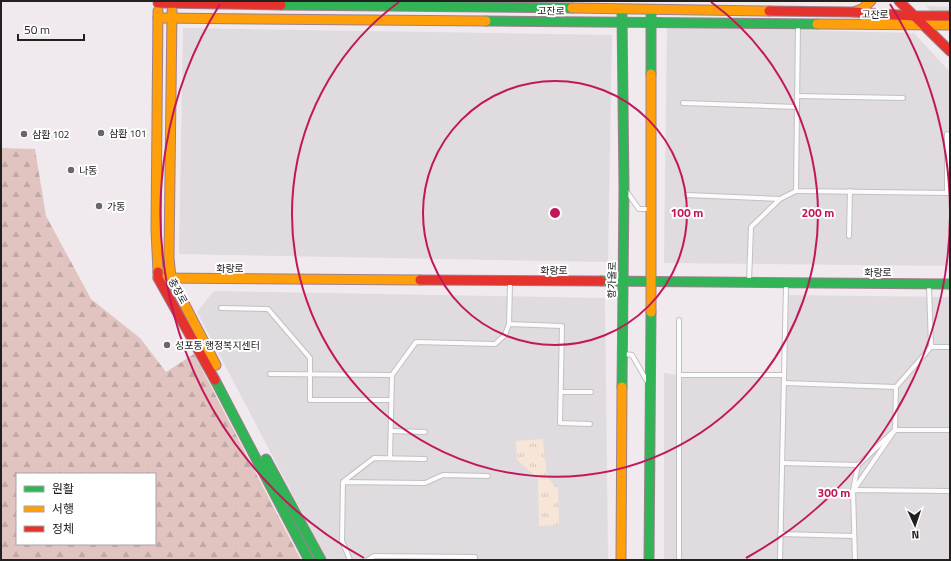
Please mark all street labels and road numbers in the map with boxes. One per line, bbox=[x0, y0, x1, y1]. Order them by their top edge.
street label: 고잔로 bbox=[537, 3, 565, 19]
street label: 고잔로 bbox=[861, 7, 889, 22]
street label: 화랑로 bbox=[216, 261, 244, 276]
street label: 항가울로 bbox=[604, 261, 620, 299]
street label: 화랑로 bbox=[540, 263, 568, 278]
street label: 화랑로 bbox=[864, 265, 892, 280]
street label: 충장로 bbox=[165, 275, 191, 307]

